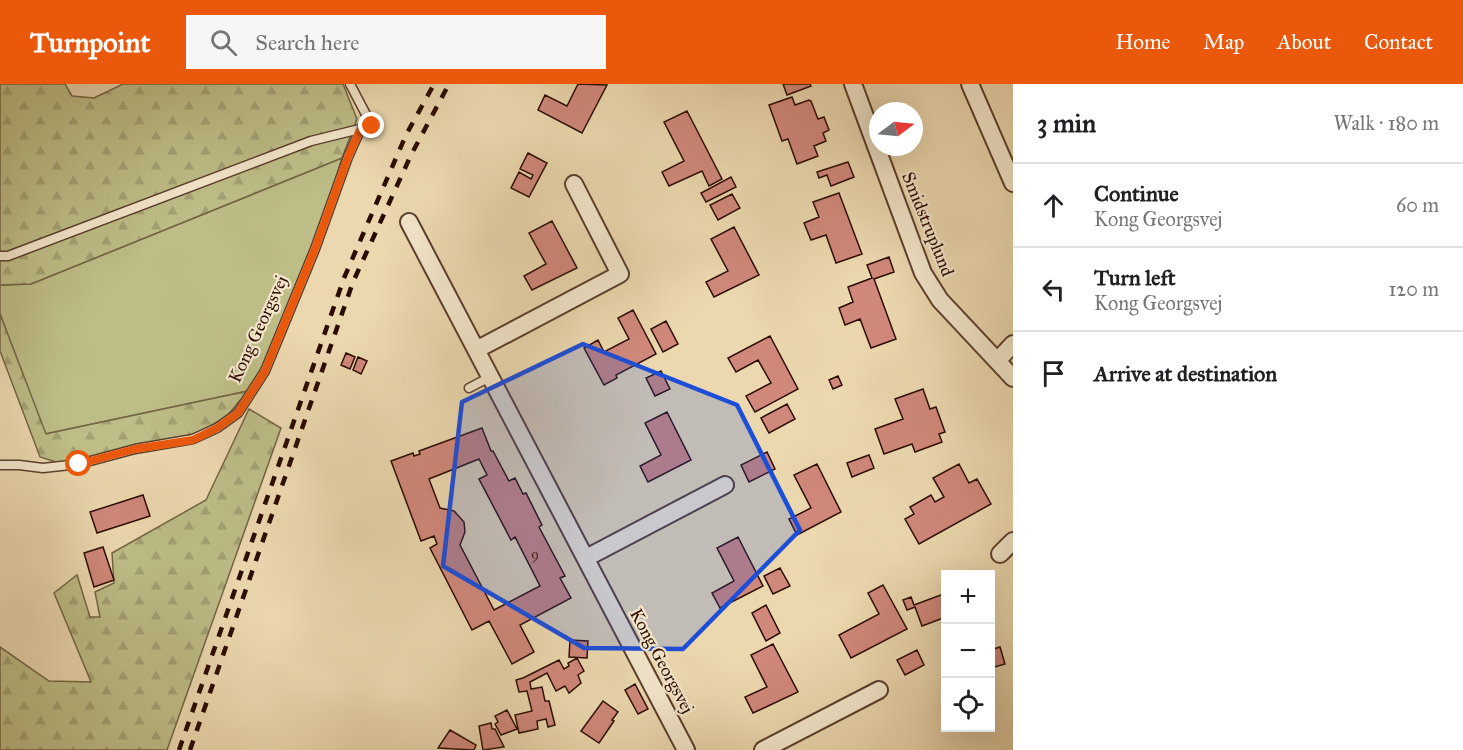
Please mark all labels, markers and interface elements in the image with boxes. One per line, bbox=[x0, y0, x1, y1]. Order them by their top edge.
search box bbox=[186, 15, 606, 69]
text: Turnpoint bbox=[30, 25, 150, 60]
icon: search bbox=[207, 26, 240, 59]
text: Search here bbox=[255, 29, 359, 56]
text: Home bbox=[1115, 29, 1170, 55]
text: Map bbox=[1203, 29, 1244, 55]
text: About bbox=[1277, 29, 1331, 55]
text: Contact bbox=[1364, 29, 1433, 55]
north arrow bbox=[869, 102, 923, 156]
text: 3 min bbox=[1037, 107, 1096, 139]
text: Walk · 180 m bbox=[1334, 111, 1439, 135]
route end bbox=[358, 112, 384, 138]
street label: Smidstruplund bbox=[897, 169, 959, 279]
text: Continue bbox=[1094, 180, 1179, 207]
icon: ahead bbox=[1037, 189, 1070, 222]
text: 60 m bbox=[1396, 193, 1439, 217]
text: Kong Georgsvej bbox=[1094, 207, 1222, 231]
text: Turn left bbox=[1094, 264, 1176, 291]
street label: Kong Georgsvej bbox=[224, 272, 293, 386]
icon: left bbox=[1037, 273, 1070, 306]
text: 120 m bbox=[1388, 277, 1439, 301]
text: Kong Georgsvej bbox=[1094, 291, 1222, 315]
icon: arrive bbox=[1037, 357, 1070, 390]
text: Arrive at destination bbox=[1094, 360, 1277, 387]
route start bbox=[65, 450, 91, 476]
house number: 9 bbox=[531, 545, 539, 563]
map controls bbox=[941, 570, 995, 732]
button: + bbox=[941, 570, 995, 624]
street label: Kong Georgsvej bbox=[624, 605, 699, 718]
button: − bbox=[941, 624, 995, 678]
button: locate bbox=[941, 678, 995, 732]

